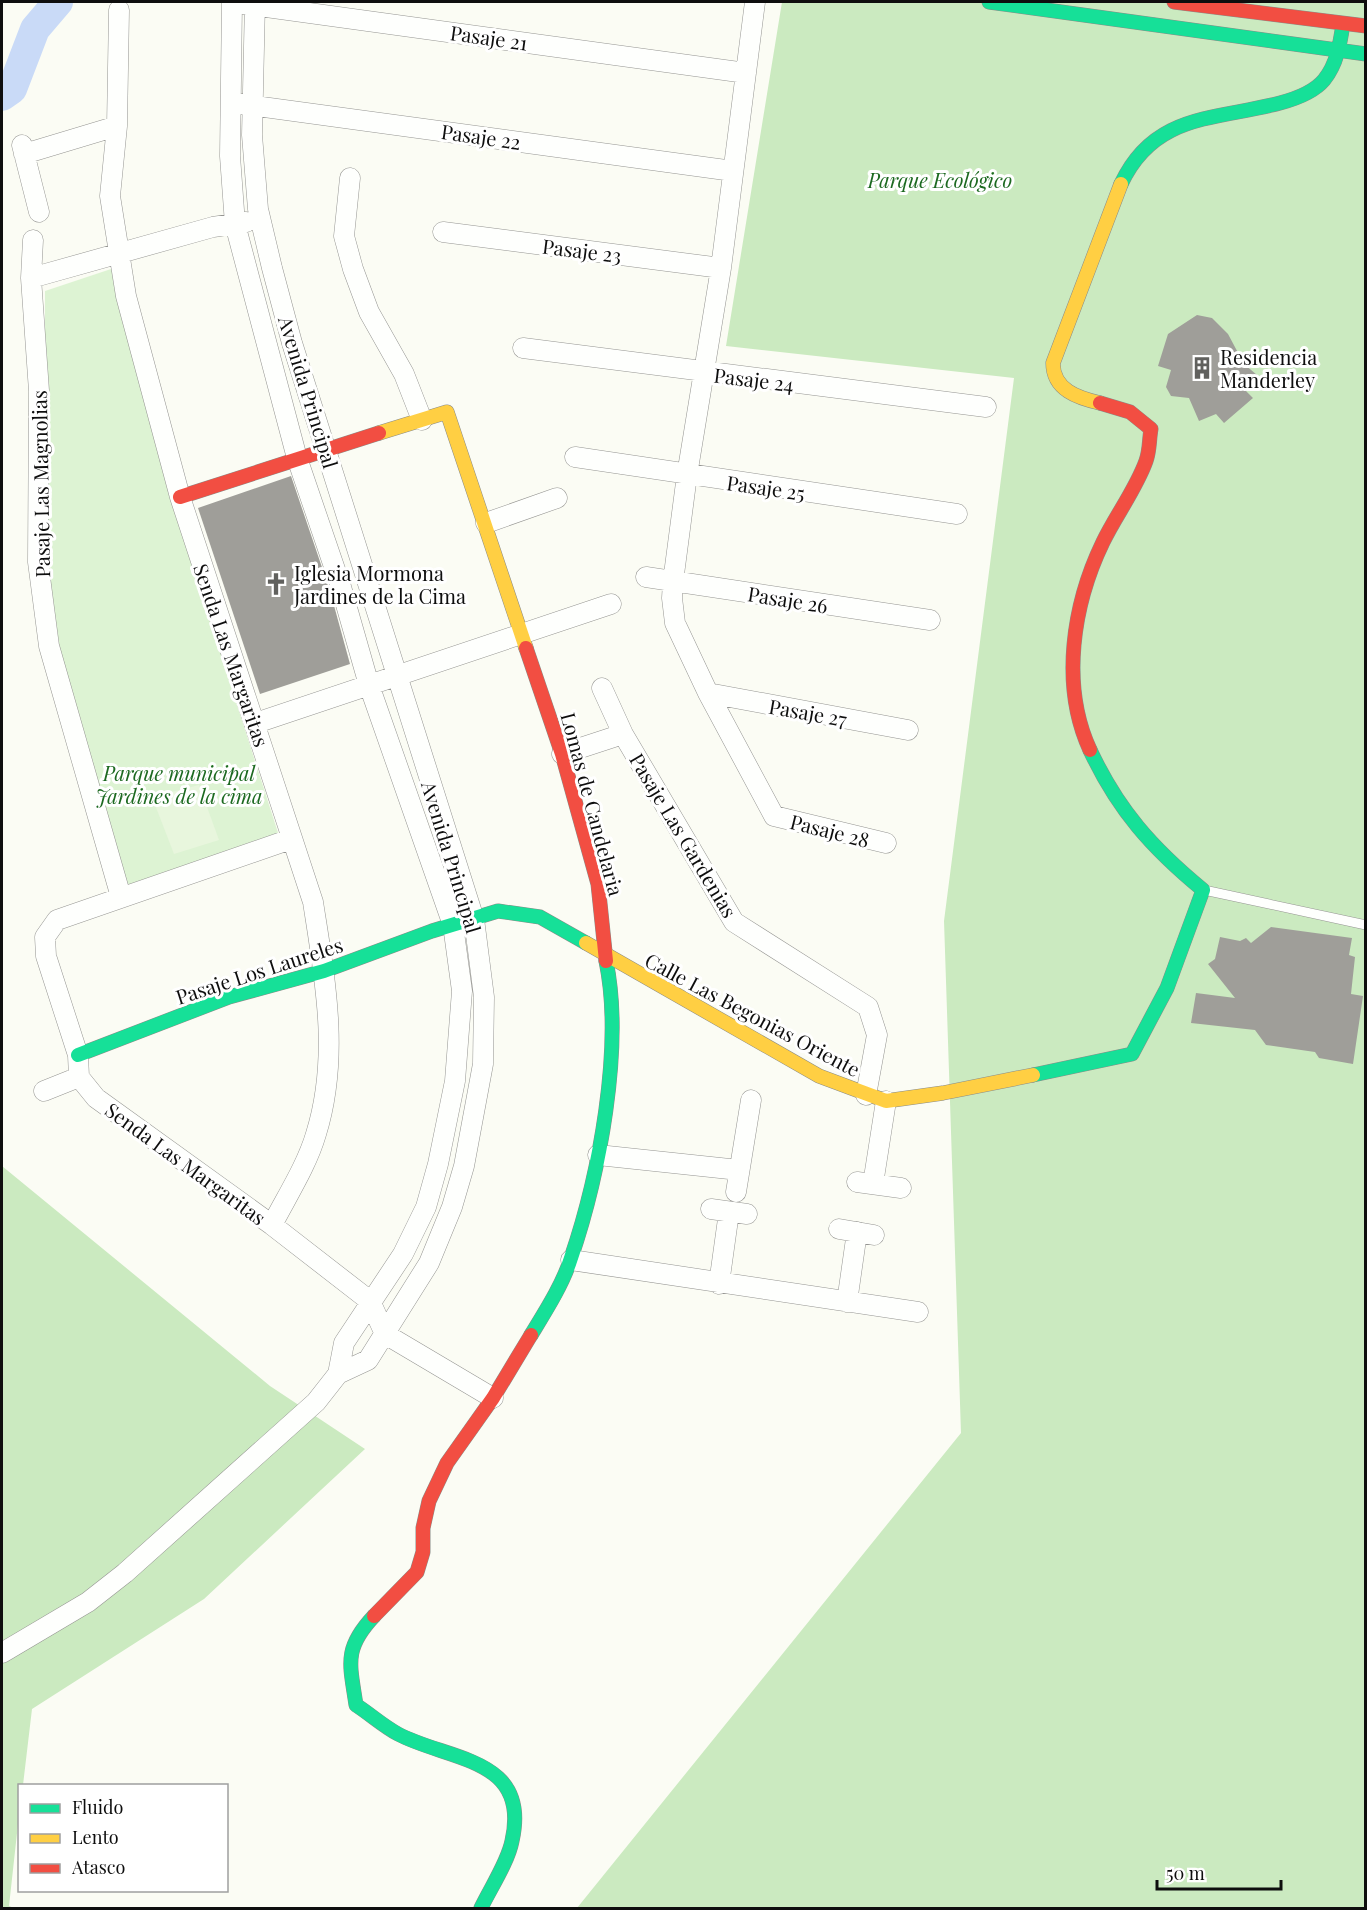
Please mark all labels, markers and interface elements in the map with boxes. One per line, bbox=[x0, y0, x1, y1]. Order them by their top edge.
street label: Pasaje 21 bbox=[449, 18, 529, 56]
street label: Pasaje 22 bbox=[439, 117, 523, 155]
park label: Parque Ecológico bbox=[867, 166, 1012, 193]
street label: Pasaje 23 bbox=[541, 232, 623, 268]
street label: Avenida Principal bbox=[273, 312, 345, 472]
place label: Residencia Manderley bbox=[1220, 343, 1317, 393]
building icon: Residencia Manderley bbox=[1189, 355, 1215, 381]
street label: Pasaje 24 bbox=[712, 361, 796, 397]
street label: Pasaje Las Magnolias bbox=[25, 390, 55, 578]
street label: Pasaje 25 bbox=[725, 468, 807, 506]
place label: Iglesia Mormona Jardines de la Cima bbox=[293, 559, 466, 609]
street label: Senda Las Margaritas bbox=[188, 560, 276, 750]
church icon: Iglesia Mormona Jardines de la Cima bbox=[263, 571, 289, 597]
street label: Pasaje 26 bbox=[746, 579, 830, 619]
street label: Pasaje 27 bbox=[767, 692, 849, 732]
street label: Lomas de Candelaria bbox=[556, 709, 630, 899]
street label: Pasaje Las Gardenias bbox=[624, 748, 744, 922]
park label: Parque municipal Jardines de la cima bbox=[96, 759, 262, 809]
street label: Avenida Principal bbox=[416, 777, 488, 937]
street label: Pasaje 28 bbox=[788, 807, 872, 853]
street label: Pasaje Los Laureles bbox=[172, 930, 346, 1010]
street label: Calle Las Begonias Oriente bbox=[641, 946, 865, 1082]
street label: Senda Las Margaritas bbox=[100, 1096, 272, 1230]
legend bbox=[18, 1784, 228, 1892]
text: Fluido bbox=[72, 1795, 123, 1819]
text: Lento bbox=[72, 1825, 119, 1849]
scale bar bbox=[1157, 1853, 1282, 1891]
text: Atasco bbox=[71, 1855, 125, 1879]
text: 50 m bbox=[1166, 1861, 1205, 1885]

